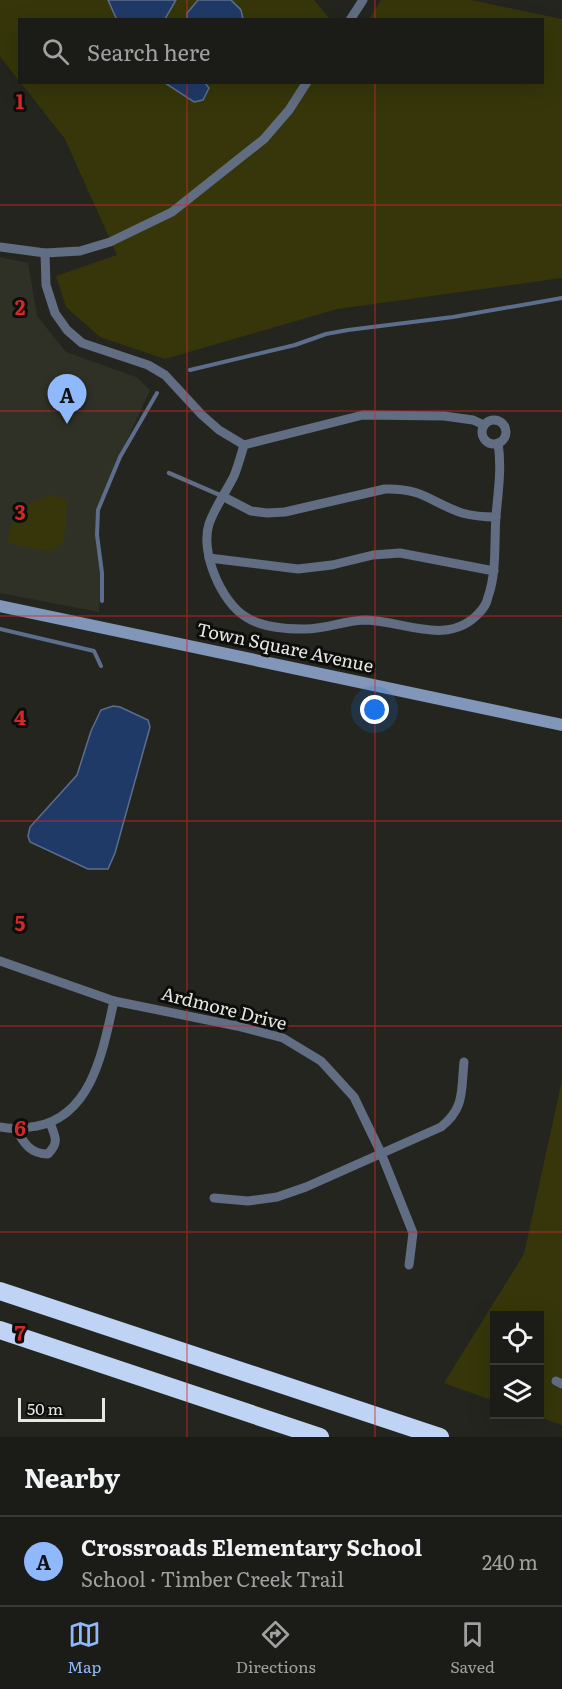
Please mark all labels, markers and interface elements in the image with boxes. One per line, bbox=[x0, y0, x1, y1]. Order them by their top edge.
search box bbox=[18, 18, 544, 84]
icon: search bbox=[39, 35, 72, 68]
text: Search here bbox=[87, 35, 210, 68]
text: 1 bbox=[16, 85, 24, 115]
text: 2 bbox=[15, 291, 26, 321]
pin: A bbox=[48, 374, 86, 424]
text: 3 bbox=[14, 496, 26, 526]
street label: Town Square Avenue bbox=[194, 615, 376, 678]
your location bbox=[360, 695, 389, 724]
text: 4 bbox=[14, 701, 26, 731]
text: 5 bbox=[15, 907, 26, 937]
street label: Ardmore Drive bbox=[159, 979, 290, 1036]
text: 6 bbox=[14, 1112, 26, 1142]
map controls bbox=[490, 1311, 544, 1419]
button: locate bbox=[490, 1311, 544, 1365]
text: 7 bbox=[15, 1317, 26, 1347]
button: layers bbox=[490, 1365, 544, 1419]
scale bar bbox=[18, 1395, 105, 1422]
text: 50 m bbox=[27, 1396, 63, 1420]
text: Nearby bbox=[24, 1457, 120, 1496]
text: Crossroads Elementary School bbox=[81, 1530, 422, 1563]
text: A bbox=[36, 1546, 51, 1576]
text: 240 m bbox=[482, 1546, 538, 1576]
text: School · Timber Creek Trail bbox=[81, 1563, 344, 1593]
tab: Map bbox=[67, 1618, 101, 1678]
tab: Directions bbox=[236, 1618, 316, 1678]
tab: Saved bbox=[450, 1618, 495, 1678]

